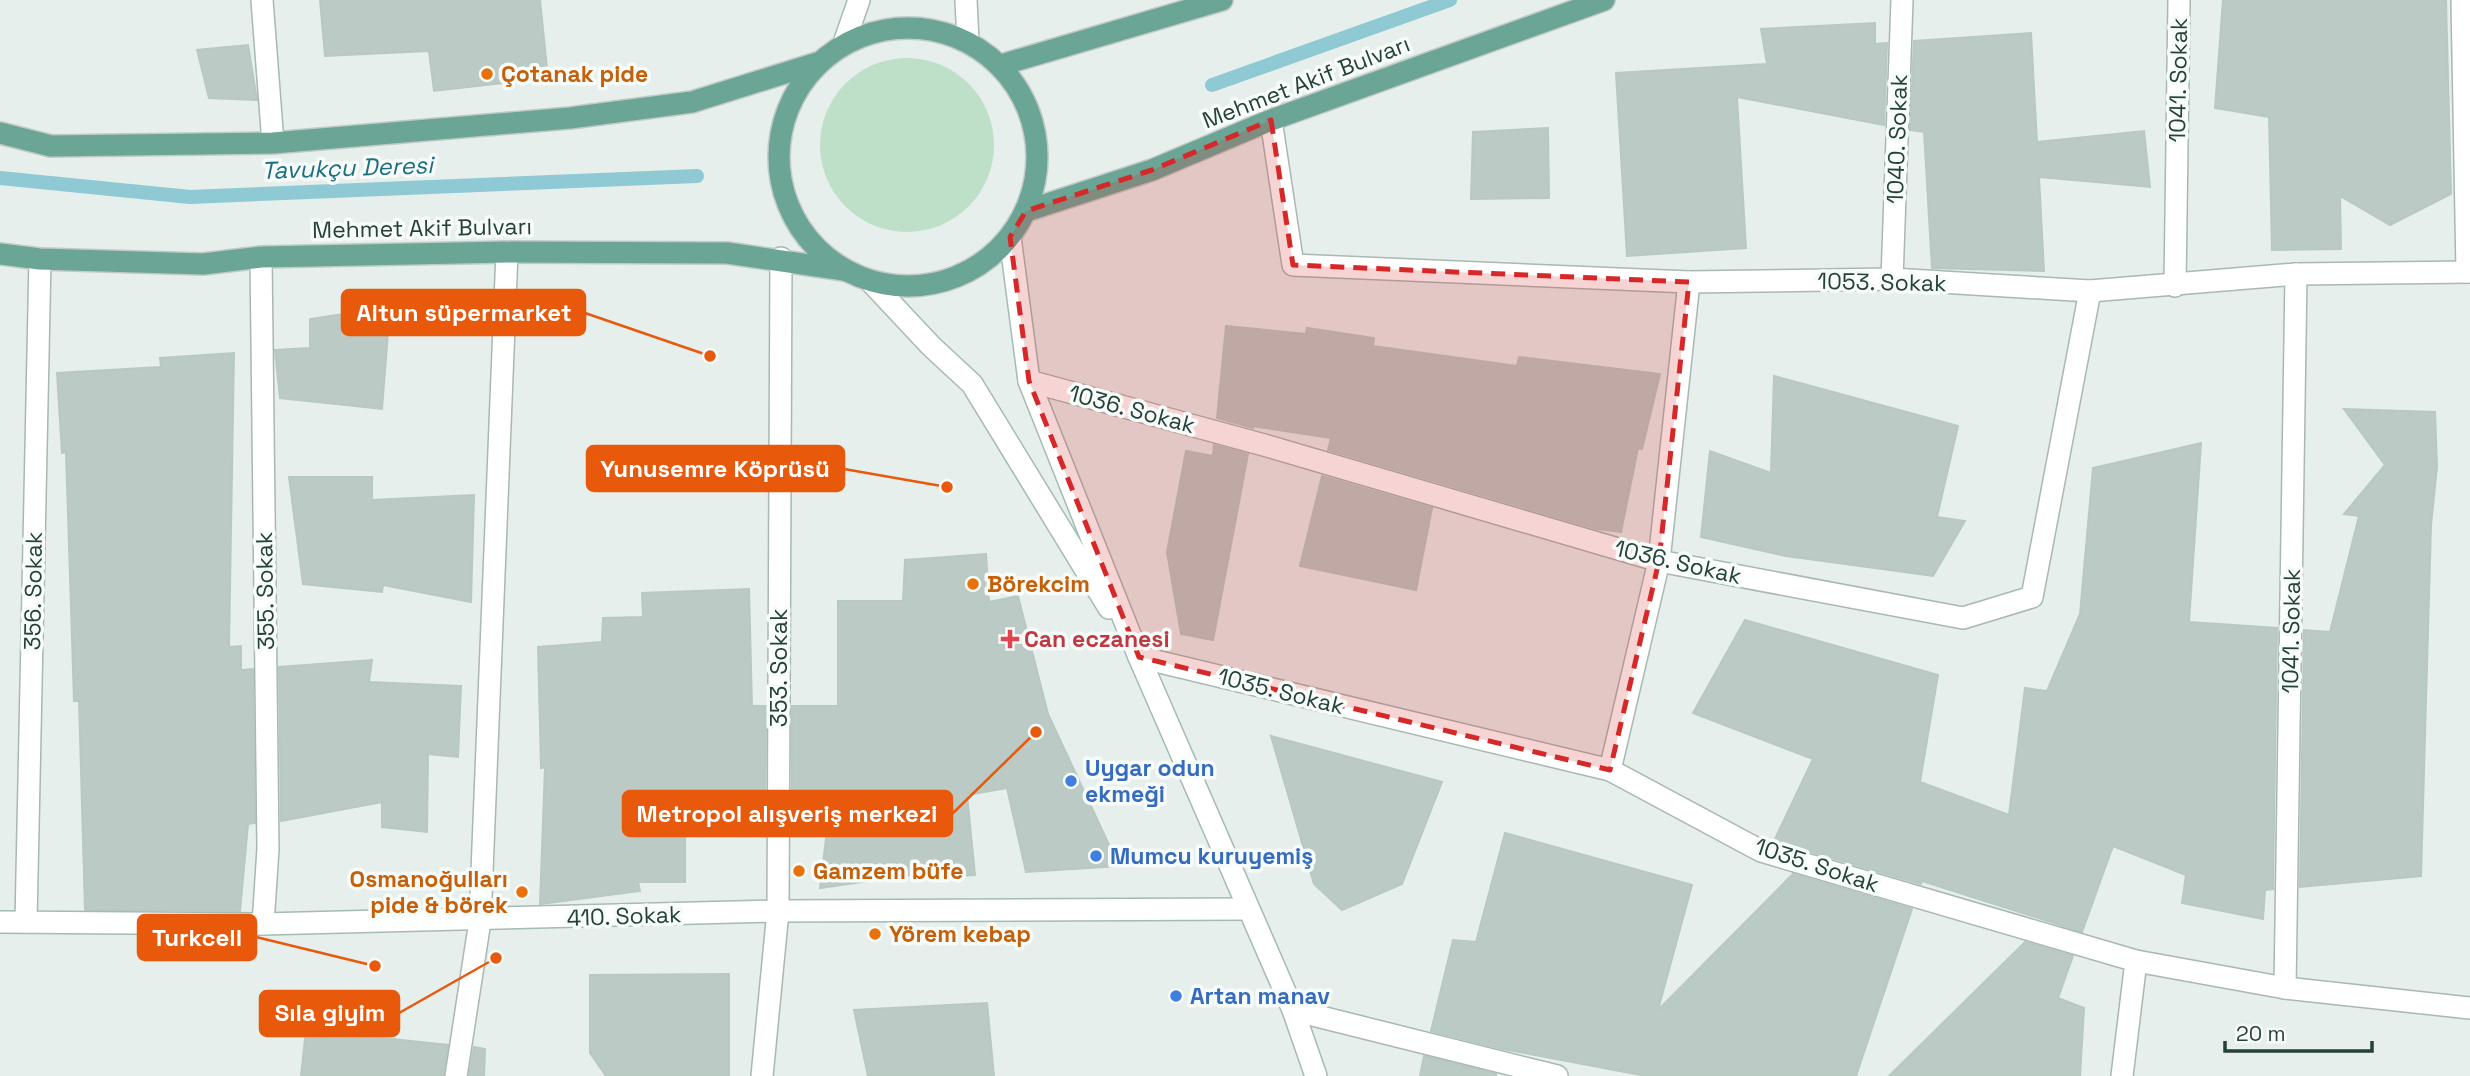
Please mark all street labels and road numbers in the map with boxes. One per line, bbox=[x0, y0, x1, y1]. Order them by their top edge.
street label: 1041. Sokak bbox=[2162, 17, 2194, 143]
street label: Mehmet Akif Bulvarı bbox=[1198, 29, 1414, 135]
street label: 1040. Sokak bbox=[1880, 73, 1914, 205]
street label: Mehmet Akif Bulvarı bbox=[312, 211, 532, 245]
street label: 1053. Sokak bbox=[1817, 266, 1947, 298]
street label: 1036. Sokak bbox=[1066, 378, 1198, 440]
street label: 356. Sokak bbox=[17, 531, 49, 651]
street label: 355. Sokak bbox=[249, 532, 281, 650]
street label: 1036. Sokak bbox=[1612, 533, 1744, 591]
street label: 1041. Sokak bbox=[2275, 568, 2307, 694]
street label: 353. Sokak bbox=[764, 609, 794, 727]
street label: 1035. Sokak bbox=[1215, 661, 1347, 721]
street label: 1035. Sokak bbox=[1751, 831, 1883, 899]
street label: 410. Sokak bbox=[566, 899, 682, 933]

